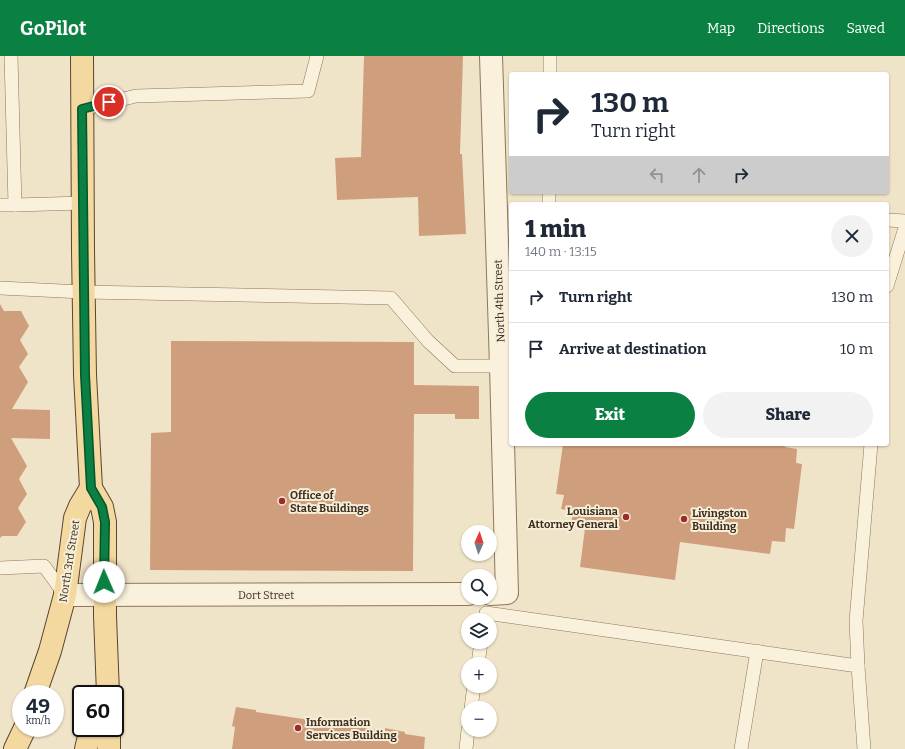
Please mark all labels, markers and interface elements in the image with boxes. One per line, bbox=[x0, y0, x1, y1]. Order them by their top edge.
text: GoPilot bbox=[20, 17, 87, 40]
text: Map bbox=[707, 20, 735, 37]
text: Directions bbox=[757, 20, 825, 37]
text: Saved bbox=[847, 20, 885, 37]
pin bbox=[92, 85, 126, 119]
text: 130 m bbox=[591, 86, 669, 119]
icon: right bbox=[525, 88, 577, 140]
icon: arrive bbox=[98, 91, 120, 113]
text: Turn right bbox=[591, 120, 676, 142]
icon: left bbox=[646, 164, 668, 186]
icon: ahead bbox=[688, 164, 710, 186]
icon: right bbox=[730, 164, 752, 186]
text: 1 min bbox=[525, 215, 586, 243]
button: close bbox=[831, 215, 873, 257]
text: 140 m · 13:15 bbox=[525, 244, 597, 259]
street label: North 4th Street bbox=[492, 259, 507, 343]
icon: right bbox=[525, 286, 547, 308]
text: Turn right bbox=[559, 288, 632, 306]
text: 130 m bbox=[831, 288, 873, 306]
icon: arrive bbox=[525, 338, 547, 360]
text: Arrive at destination bbox=[559, 340, 706, 358]
text: 10 m bbox=[840, 340, 873, 358]
button: Exit bbox=[525, 392, 695, 438]
button: Share bbox=[703, 392, 873, 438]
place label: Office of State Buildings bbox=[290, 489, 369, 515]
marker: Office of State Buildings bbox=[277, 496, 287, 506]
place label: Louisiana Attorney General bbox=[528, 505, 619, 531]
place label: Livingston Building bbox=[692, 507, 747, 533]
marker: Louisiana Attorney General bbox=[621, 512, 631, 522]
marker: Livingston Building bbox=[679, 514, 689, 524]
street label: North 3rd Street bbox=[57, 519, 82, 603]
north arrow bbox=[461, 525, 497, 561]
map controls bbox=[461, 525, 497, 737]
position arrow bbox=[83, 561, 125, 603]
button: search bbox=[461, 569, 497, 605]
street label: Dort Street bbox=[238, 589, 294, 602]
button: layers bbox=[461, 613, 497, 649]
button: + bbox=[461, 657, 497, 693]
speed limit sign: 60 bbox=[72, 685, 124, 737]
text: 49 bbox=[26, 694, 50, 718]
button: − bbox=[461, 701, 497, 737]
text: km/h bbox=[26, 715, 50, 727]
place label: Information Services Building bbox=[306, 716, 397, 742]
marker: Information Services Building bbox=[293, 723, 303, 733]

